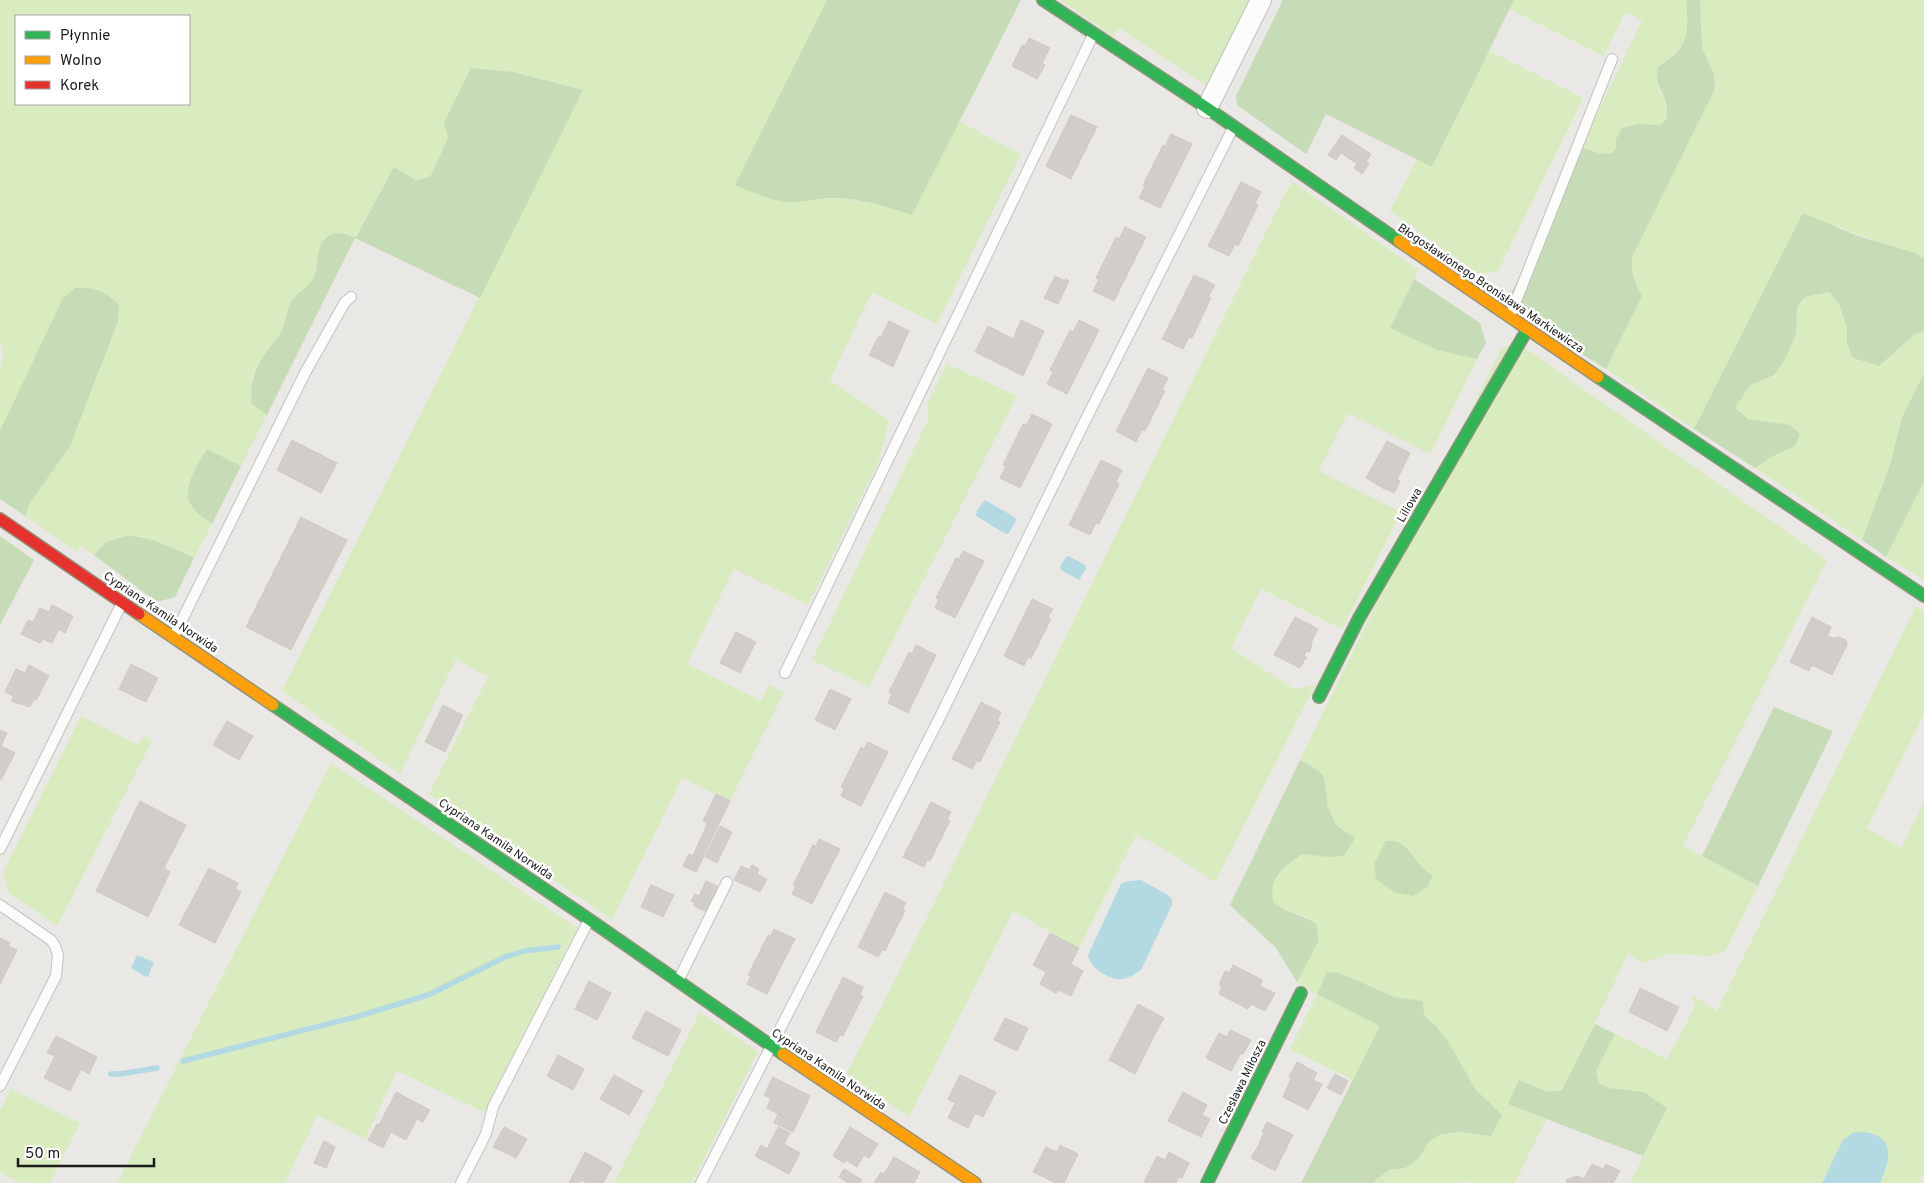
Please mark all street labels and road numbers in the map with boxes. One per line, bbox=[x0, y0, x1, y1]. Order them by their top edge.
street label: Błogosławionego Bronisława Markiewicza bbox=[1394, 220, 1587, 357]
street label: Liliowa bbox=[1394, 485, 1426, 526]
street label: Cypriana Kamila Norwida bbox=[100, 568, 221, 657]
street label: Cypriana Kamila Norwida bbox=[435, 795, 556, 884]
street label: Cypriana Kamila Norwida bbox=[768, 1025, 889, 1114]
street label: Czesława Miłosza bbox=[1215, 1037, 1270, 1128]

